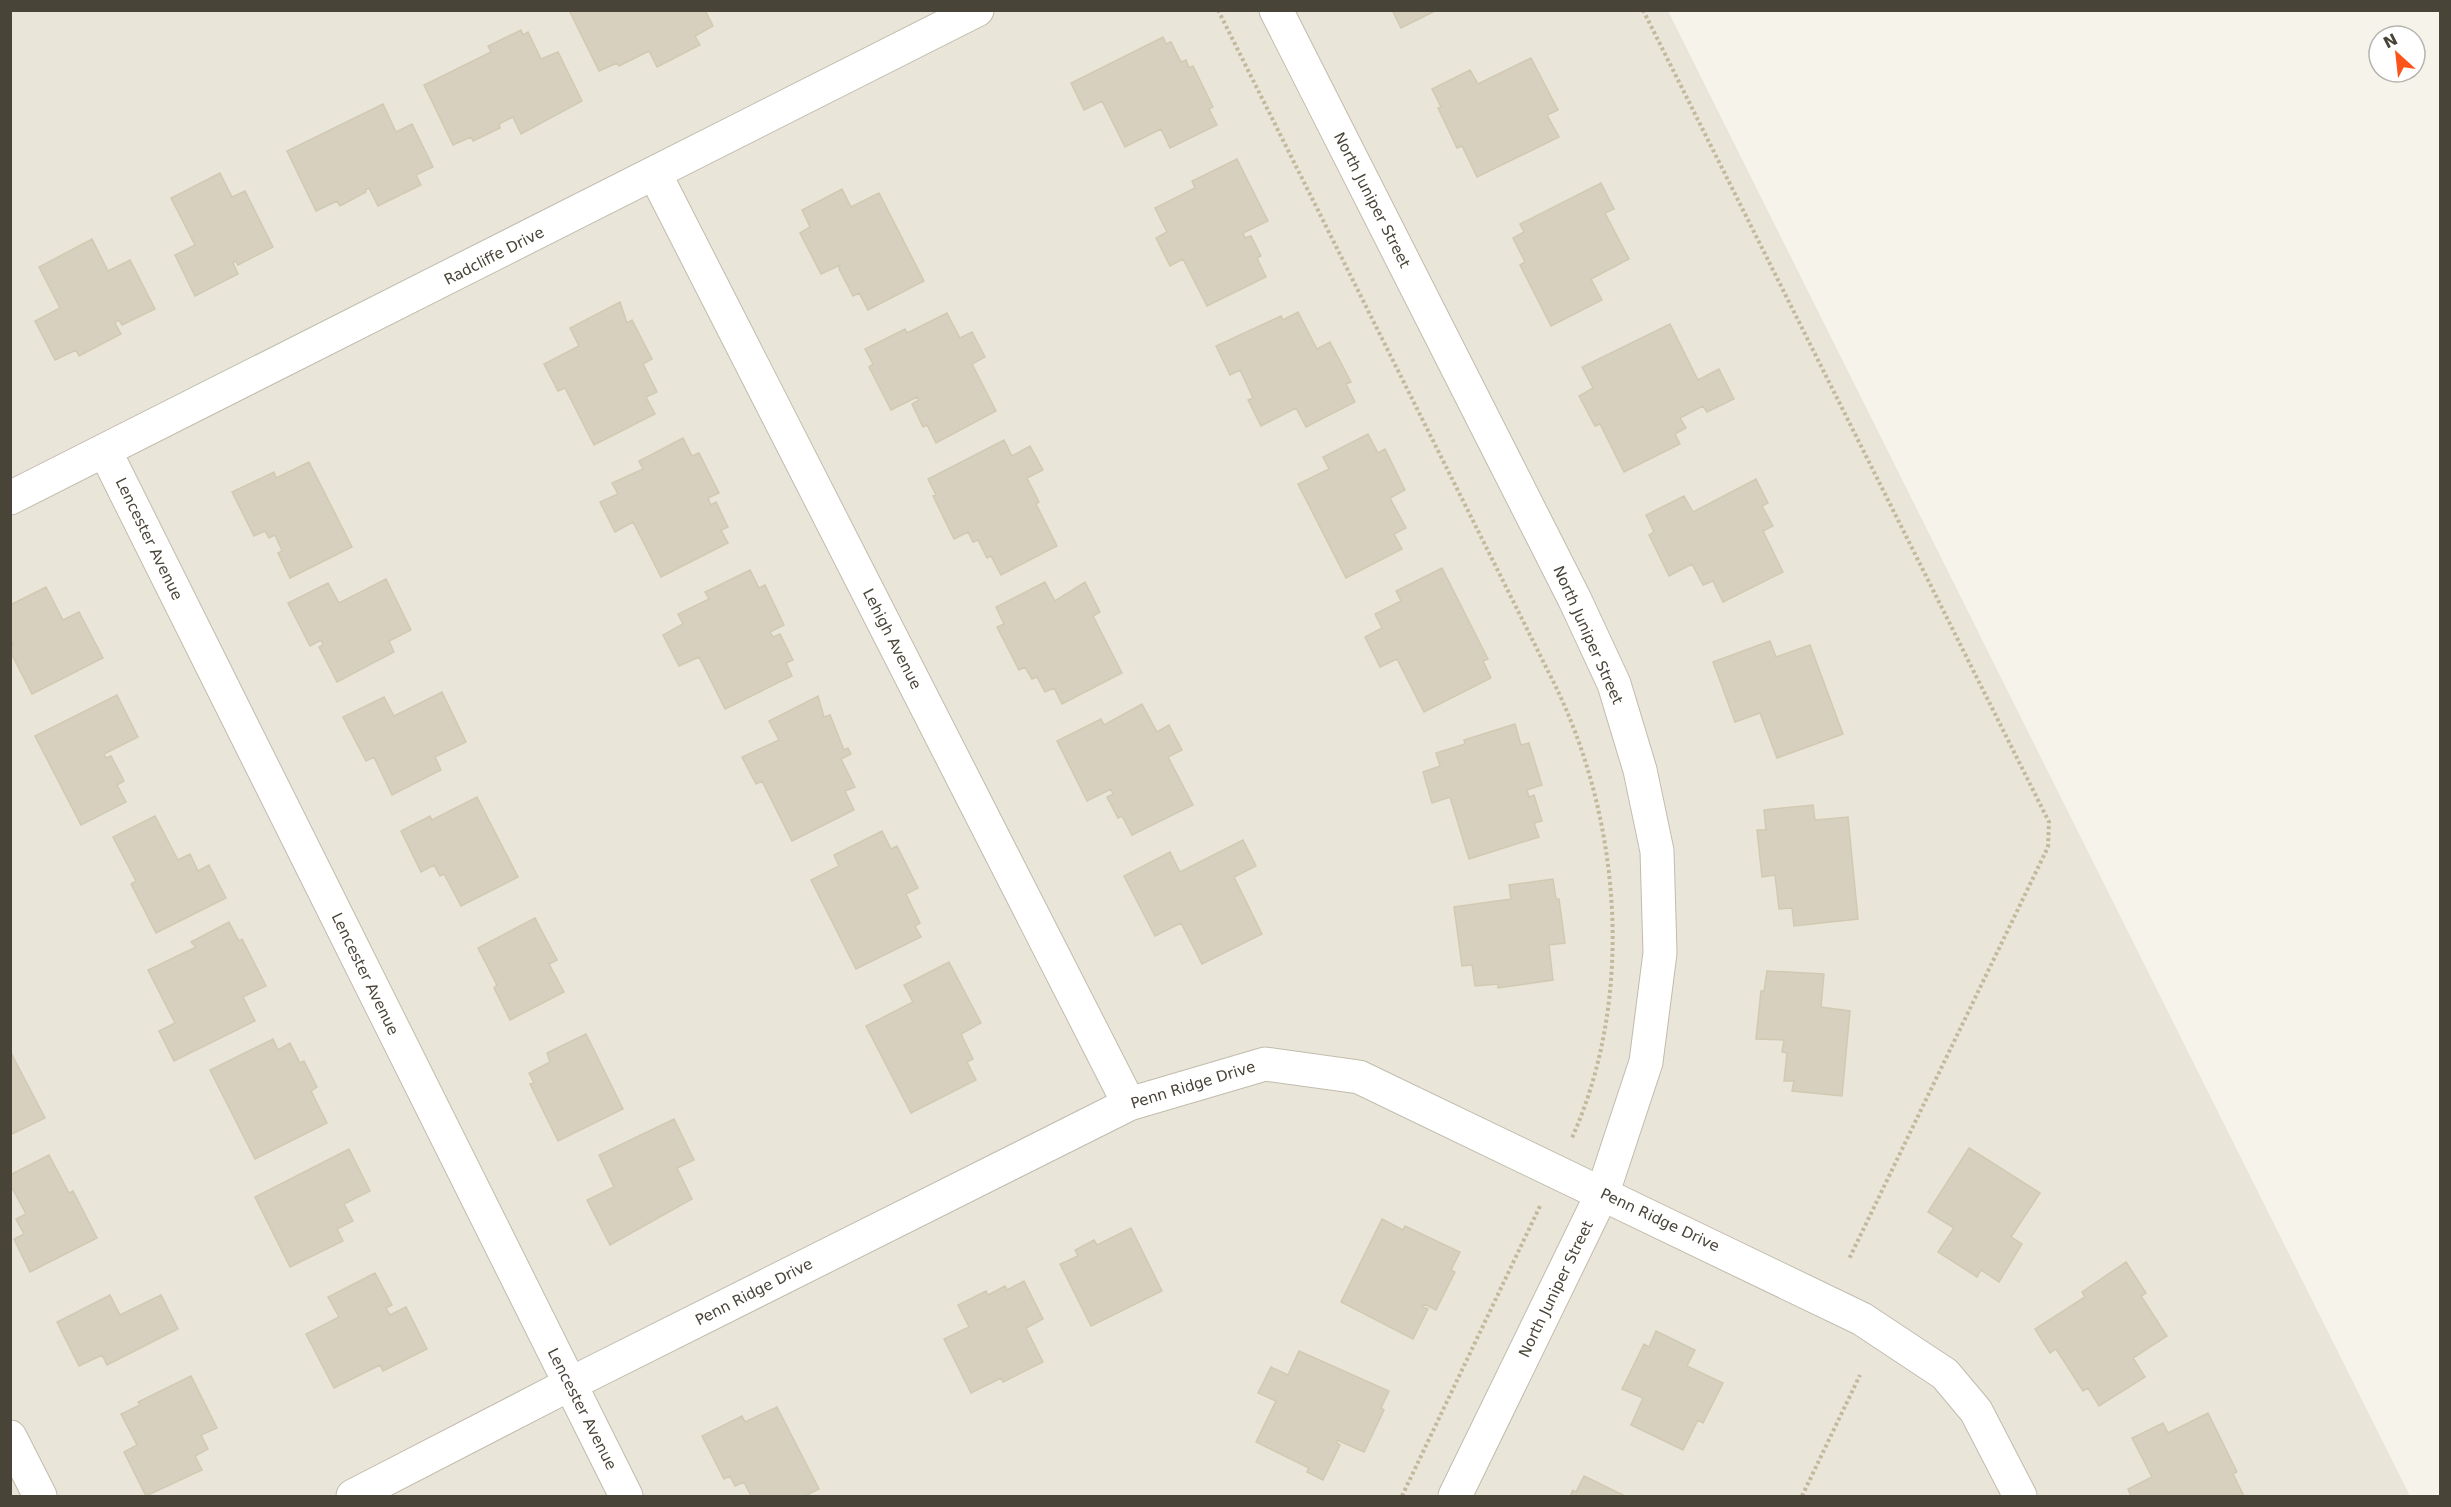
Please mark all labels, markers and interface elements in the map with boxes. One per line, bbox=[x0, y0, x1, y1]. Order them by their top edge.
north arrow bbox=[2367, 24, 2427, 84]
text: N bbox=[2380, 30, 2401, 53]
street label: North Juniper Street bbox=[1330, 129, 1414, 271]
street label: Radcliffe Drive bbox=[441, 223, 547, 289]
street label: Lencester Avenue bbox=[112, 475, 186, 603]
street label: North Juniper Street bbox=[1549, 563, 1627, 707]
street label: Lehigh Avenue bbox=[859, 586, 925, 692]
street label: Lencester Avenue bbox=[328, 910, 402, 1038]
street label: Penn Ridge Drive bbox=[1129, 1058, 1257, 1112]
street label: Penn Ridge Drive bbox=[1598, 1185, 1722, 1255]
street label: North Juniper Street bbox=[1515, 1218, 1597, 1360]
street label: Penn Ridge Drive bbox=[692, 1255, 816, 1329]
street label: Lencester Avenue bbox=[544, 1345, 620, 1473]

